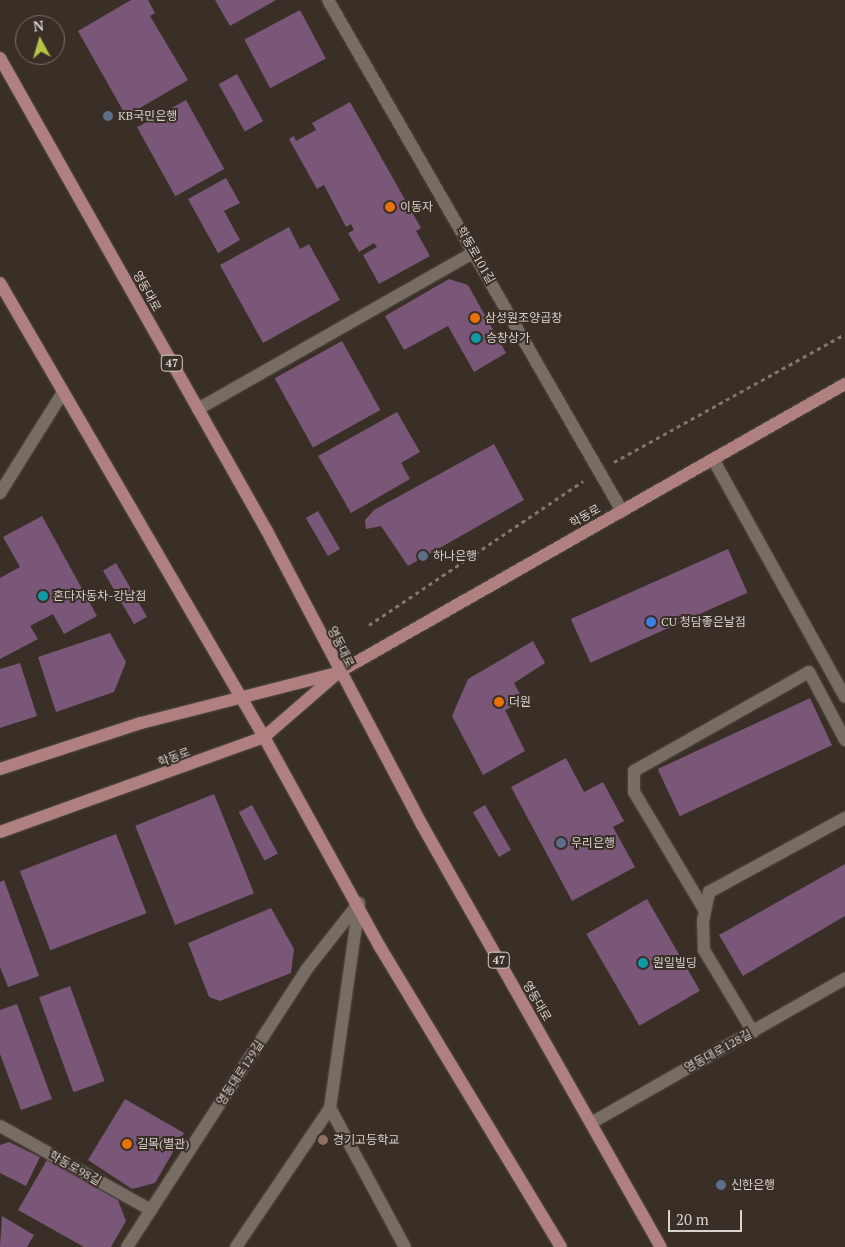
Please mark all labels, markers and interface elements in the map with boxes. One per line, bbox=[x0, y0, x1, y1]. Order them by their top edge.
north arrow bbox=[15, 15, 65, 65]
text: N bbox=[32, 16, 45, 36]
place label: KB국민은행 bbox=[118, 109, 177, 123]
marker: KB국민은행 bbox=[102, 110, 114, 122]
place label: 이동자 bbox=[400, 200, 433, 214]
marker: 이동자 bbox=[384, 201, 396, 213]
street label: 학동로101길 bbox=[454, 224, 498, 286]
street label: 영동대로 bbox=[130, 268, 164, 314]
place label: 삼성원조양곱창 bbox=[485, 311, 562, 325]
marker: 삼성원조양곱창 bbox=[469, 312, 481, 324]
place label: 승창상가 bbox=[486, 331, 530, 345]
marker: 승창상가 bbox=[470, 332, 482, 344]
road number: 47 bbox=[161, 354, 183, 372]
street label: 학동로 bbox=[567, 501, 603, 531]
place label: 하나은행 bbox=[433, 549, 477, 563]
marker: 하나은행 bbox=[417, 550, 429, 562]
place label: 혼다자동차-강남점 bbox=[53, 589, 146, 603]
marker: 혼다자동차-강남점 bbox=[37, 590, 49, 602]
place label: CU 청담좋은날점 bbox=[661, 615, 746, 629]
marker: CU 청담좋은날점 bbox=[645, 616, 657, 628]
street label: 영동대로 bbox=[325, 624, 357, 670]
place label: 더원 bbox=[509, 695, 531, 709]
marker: 더원 bbox=[493, 696, 505, 708]
street label: 학동로 bbox=[156, 744, 192, 770]
place label: 우리은행 bbox=[571, 836, 615, 850]
marker: 우리은행 bbox=[555, 837, 567, 849]
road number: 47 bbox=[488, 952, 510, 968]
place label: 원일빌딩 bbox=[653, 956, 697, 970]
marker: 원일빌딩 bbox=[637, 957, 649, 969]
street label: 영동대로 bbox=[520, 978, 554, 1024]
street label: 영동대로128길 bbox=[682, 1027, 754, 1075]
street label: 영동대로129길 bbox=[214, 1038, 266, 1108]
place label: 경기고등학교 bbox=[333, 1133, 399, 1147]
marker: 경기고등학교 bbox=[317, 1134, 329, 1146]
place label: 길목(별관) bbox=[137, 1137, 189, 1151]
marker: 길목(별관) bbox=[121, 1138, 133, 1150]
street label: 학동로98길 bbox=[47, 1148, 103, 1188]
place label: 신한은행 bbox=[731, 1178, 775, 1192]
marker: 신한은행 bbox=[715, 1179, 727, 1191]
scale bar bbox=[670, 1200, 744, 1232]
text: 20 m bbox=[676, 1209, 709, 1229]

